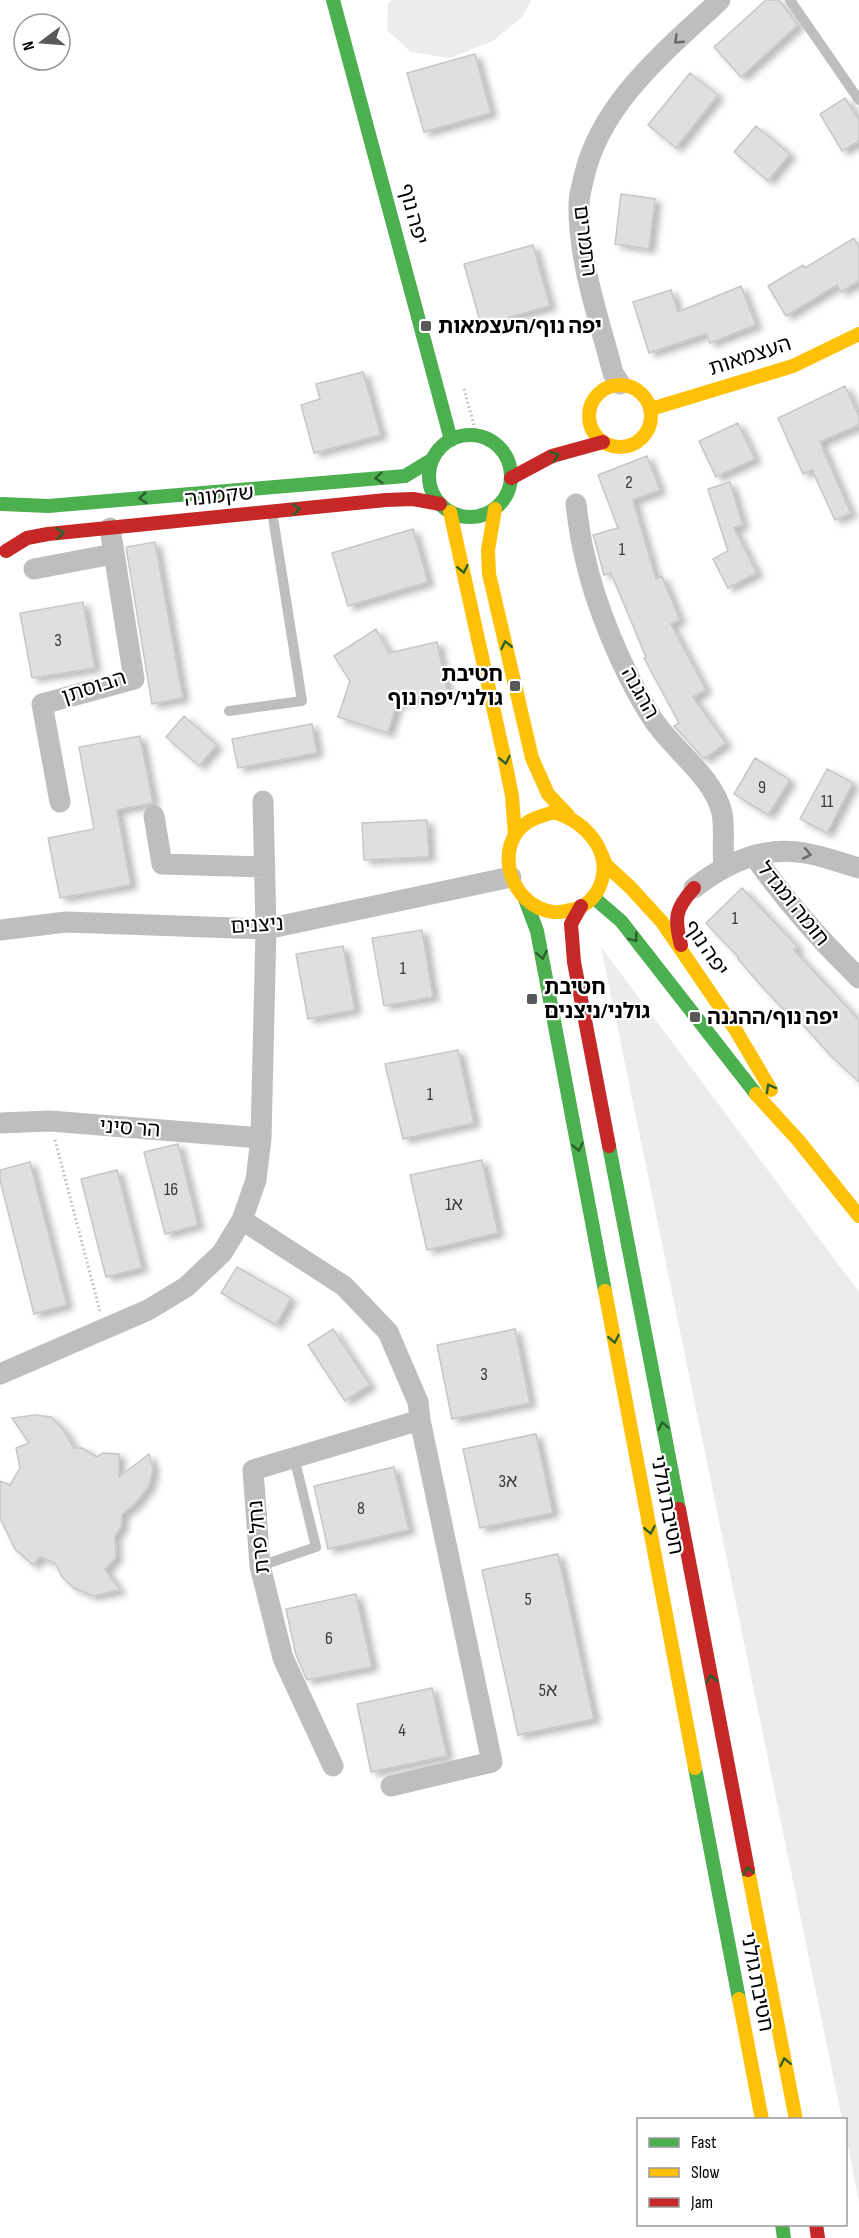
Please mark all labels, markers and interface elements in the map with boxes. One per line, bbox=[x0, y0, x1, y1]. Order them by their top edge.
north arrow bbox=[12, 12, 72, 72]
one-way arrow bbox=[674, 33, 684, 44]
text: N bbox=[19, 39, 39, 52]
street label: יפה נוף bbox=[393, 181, 433, 247]
street label: התמרים bbox=[568, 204, 602, 278]
place label: יפה נוף/העצמאות bbox=[438, 314, 602, 339]
marker: יפה נוף/העצמאות bbox=[419, 319, 433, 333]
street label: העצמאות bbox=[706, 331, 794, 381]
one-way arrow bbox=[549, 450, 560, 463]
one-way arrow bbox=[374, 471, 383, 484]
house number: 2 bbox=[625, 472, 633, 493]
street label: שקמונה bbox=[183, 480, 255, 512]
one-way arrow bbox=[138, 491, 147, 504]
one-way arrow bbox=[291, 503, 301, 516]
one-way arrow bbox=[56, 527, 65, 540]
house number: 1 bbox=[619, 539, 626, 560]
one-way arrow bbox=[456, 564, 469, 574]
house number: 3 bbox=[54, 630, 62, 651]
one-way arrow bbox=[500, 641, 513, 651]
place label: חטיבת גולני/יפה נוף bbox=[387, 662, 503, 711]
street label: ההגנה bbox=[616, 663, 664, 723]
street label: הבוסתן bbox=[59, 665, 129, 709]
marker: חטיבת גולני/יפה נוף bbox=[508, 679, 522, 693]
one-way arrow bbox=[498, 754, 511, 764]
house number: 9 bbox=[758, 777, 766, 798]
house number: 11 bbox=[821, 791, 834, 812]
one-way arrow bbox=[802, 847, 812, 860]
street label: חומה ומגדל bbox=[752, 857, 834, 951]
house number: 1 bbox=[732, 908, 739, 929]
street label: ניצנים bbox=[230, 911, 284, 939]
street label: יפה נוף bbox=[678, 915, 734, 981]
one-way arrow bbox=[627, 931, 638, 942]
one-way arrow bbox=[534, 950, 547, 960]
house number: 1 bbox=[400, 958, 407, 979]
place label: חטיבת גולני/ניצנים bbox=[544, 975, 650, 1024]
marker: חטיבת גולני/ניצנים bbox=[525, 992, 539, 1006]
place label: יפה נוף/ההגנה bbox=[707, 1005, 839, 1030]
marker: יפה נוף/ההגנה bbox=[688, 1010, 702, 1024]
house number: 1 bbox=[427, 1084, 434, 1105]
one-way arrow bbox=[766, 1084, 777, 1095]
street label: הר סיני bbox=[99, 1113, 161, 1143]
one-way arrow bbox=[571, 1142, 584, 1152]
house number: 16 bbox=[164, 1179, 178, 1200]
house number: 1א bbox=[445, 1194, 463, 1215]
one-way arrow bbox=[607, 1333, 620, 1343]
house number: 3 bbox=[480, 1364, 488, 1385]
one-way arrow bbox=[657, 1421, 670, 1431]
street label: חטיבת גולני bbox=[645, 1453, 689, 1557]
house number: 3א bbox=[499, 1471, 517, 1492]
house number: 8 bbox=[357, 1498, 365, 1519]
street label: נחל פרת bbox=[243, 1499, 275, 1575]
one-way arrow bbox=[643, 1525, 656, 1535]
house number: 5 bbox=[524, 1589, 532, 1610]
house number: 6 bbox=[325, 1628, 333, 1649]
one-way arrow bbox=[705, 1674, 718, 1684]
house number: 5א bbox=[539, 1680, 557, 1701]
house number: 4 bbox=[398, 1720, 406, 1741]
one-way arrow bbox=[742, 1866, 755, 1876]
street label: חטיבת גולני bbox=[735, 1930, 779, 2034]
one-way arrow bbox=[779, 2057, 792, 2067]
legend bbox=[637, 2118, 847, 2226]
text: Fast bbox=[691, 2132, 717, 2153]
text: Slow bbox=[691, 2162, 720, 2183]
text: Jam bbox=[690, 2192, 713, 2213]

